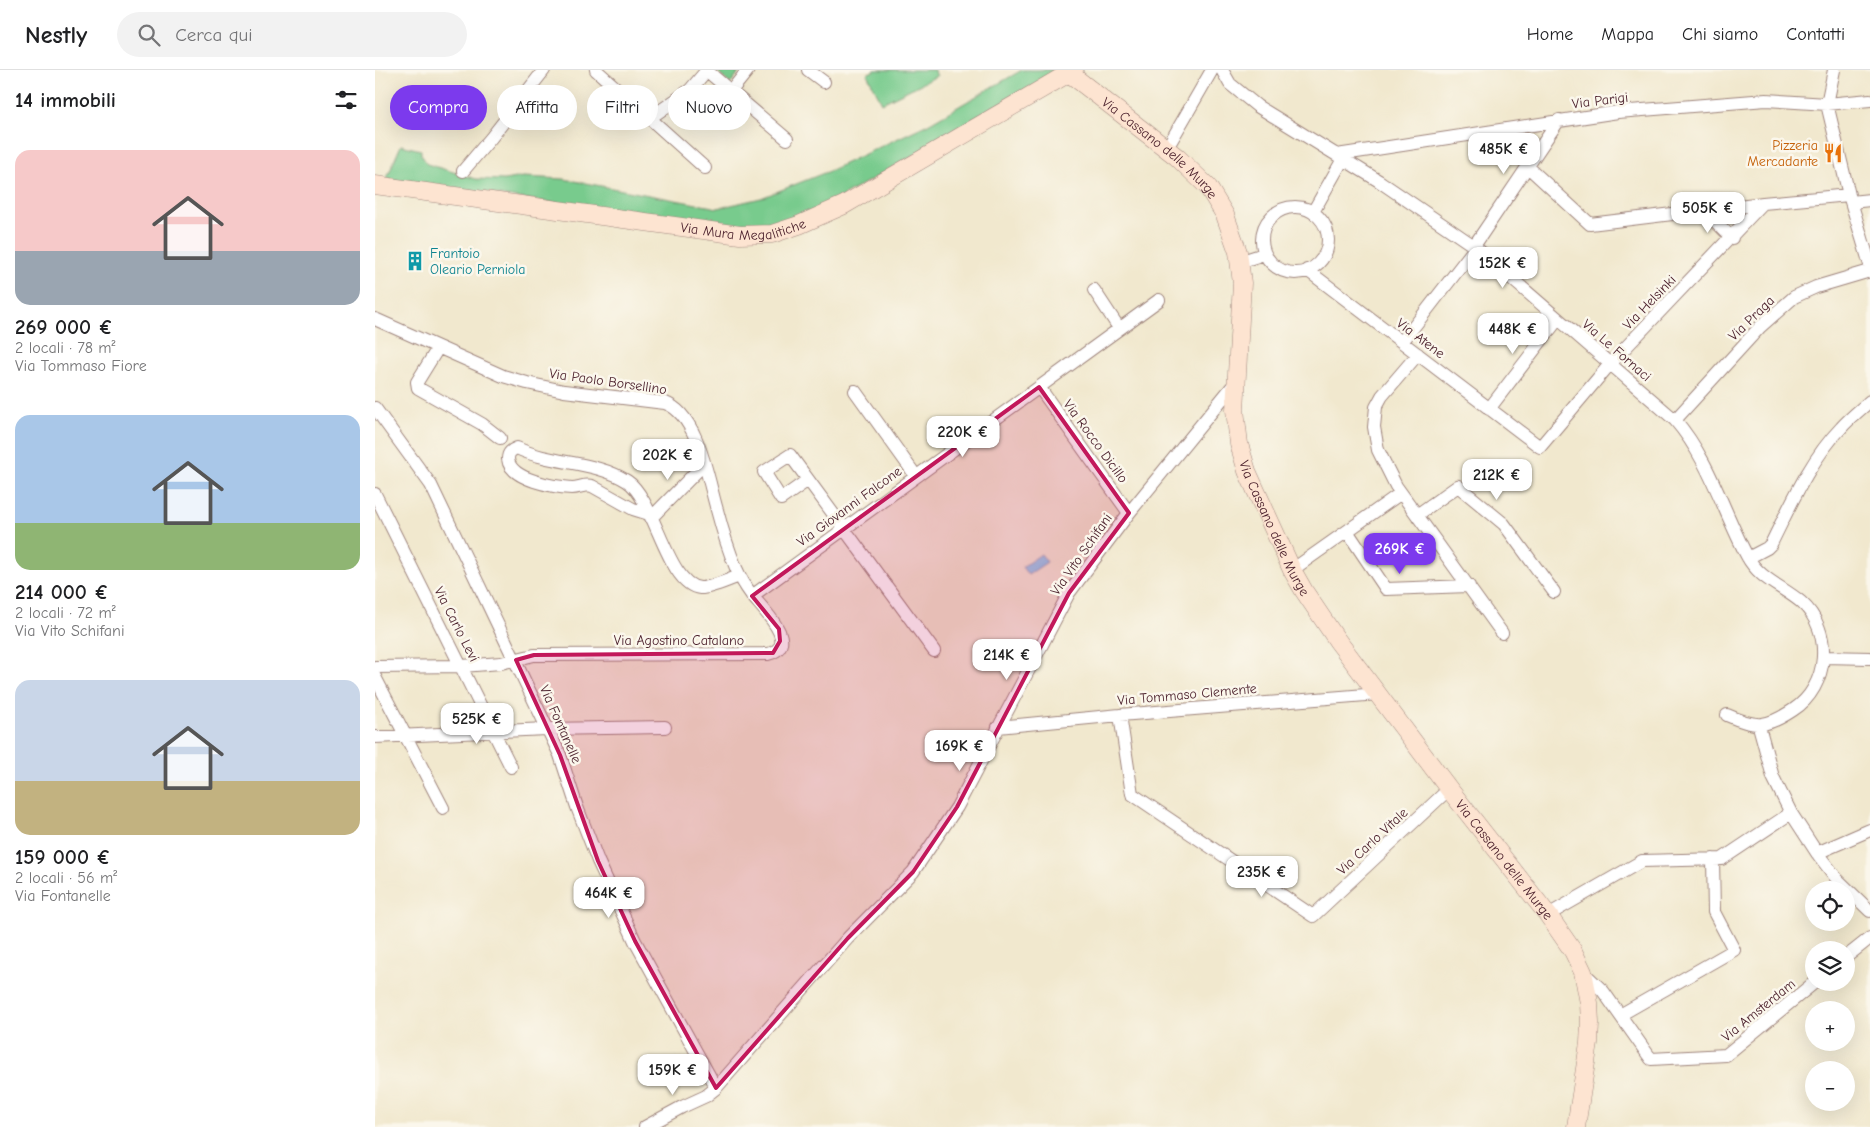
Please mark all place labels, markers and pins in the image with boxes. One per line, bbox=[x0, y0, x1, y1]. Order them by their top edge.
pin: 485K € bbox=[1463, 132, 1545, 175]
place label: Pizzeria Mercadante bbox=[1747, 137, 1818, 170]
restaurant icon: Pizzeria Mercadante bbox=[1822, 142, 1844, 164]
pin: 505K € bbox=[1667, 191, 1749, 234]
place label: Frantoio Oleario Perniola bbox=[430, 245, 526, 278]
pin: 152K € bbox=[1462, 246, 1544, 289]
building icon: Frantoio Oleario Perniola bbox=[404, 250, 426, 272]
pin: 448K € bbox=[1472, 312, 1554, 355]
pin: 220K € bbox=[922, 416, 1004, 458]
pin: 202K € bbox=[627, 438, 709, 481]
pin: 212K € bbox=[1456, 458, 1538, 501]
pin: 269K € bbox=[1359, 532, 1441, 575]
pin: 214K € bbox=[966, 638, 1048, 681]
pin: 525K € bbox=[436, 702, 518, 745]
pin: 169K € bbox=[919, 730, 1001, 772]
pin: 235K € bbox=[1221, 856, 1303, 898]
pin: 464K € bbox=[568, 876, 650, 919]
pin: 159K € bbox=[632, 1054, 714, 1096]

